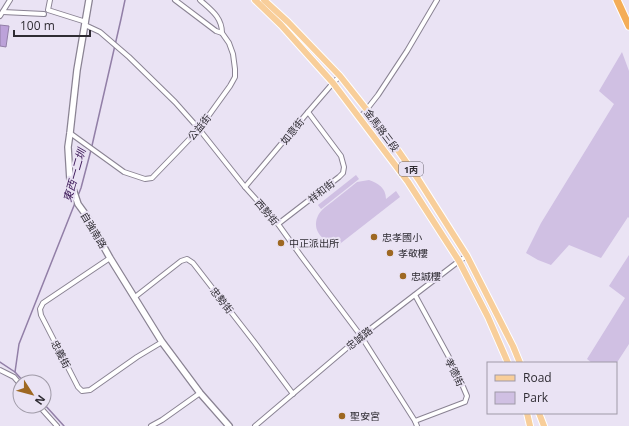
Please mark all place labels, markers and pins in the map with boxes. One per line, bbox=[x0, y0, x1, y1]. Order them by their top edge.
place label: 忠孝國小 bbox=[382, 230, 422, 244]
marker: 忠孝國小 bbox=[369, 232, 379, 242]
place label: 中正派出所 bbox=[289, 236, 339, 250]
marker: 中正派出所 bbox=[276, 238, 286, 248]
place label: 孝敬樓 bbox=[398, 246, 428, 260]
marker: 孝敬樓 bbox=[385, 248, 395, 258]
place label: 忠誠樓 bbox=[411, 269, 441, 283]
marker: 忠誠樓 bbox=[398, 271, 408, 281]
place label: 聖安宮 bbox=[350, 409, 380, 423]
marker: 聖安宮 bbox=[337, 411, 347, 421]

